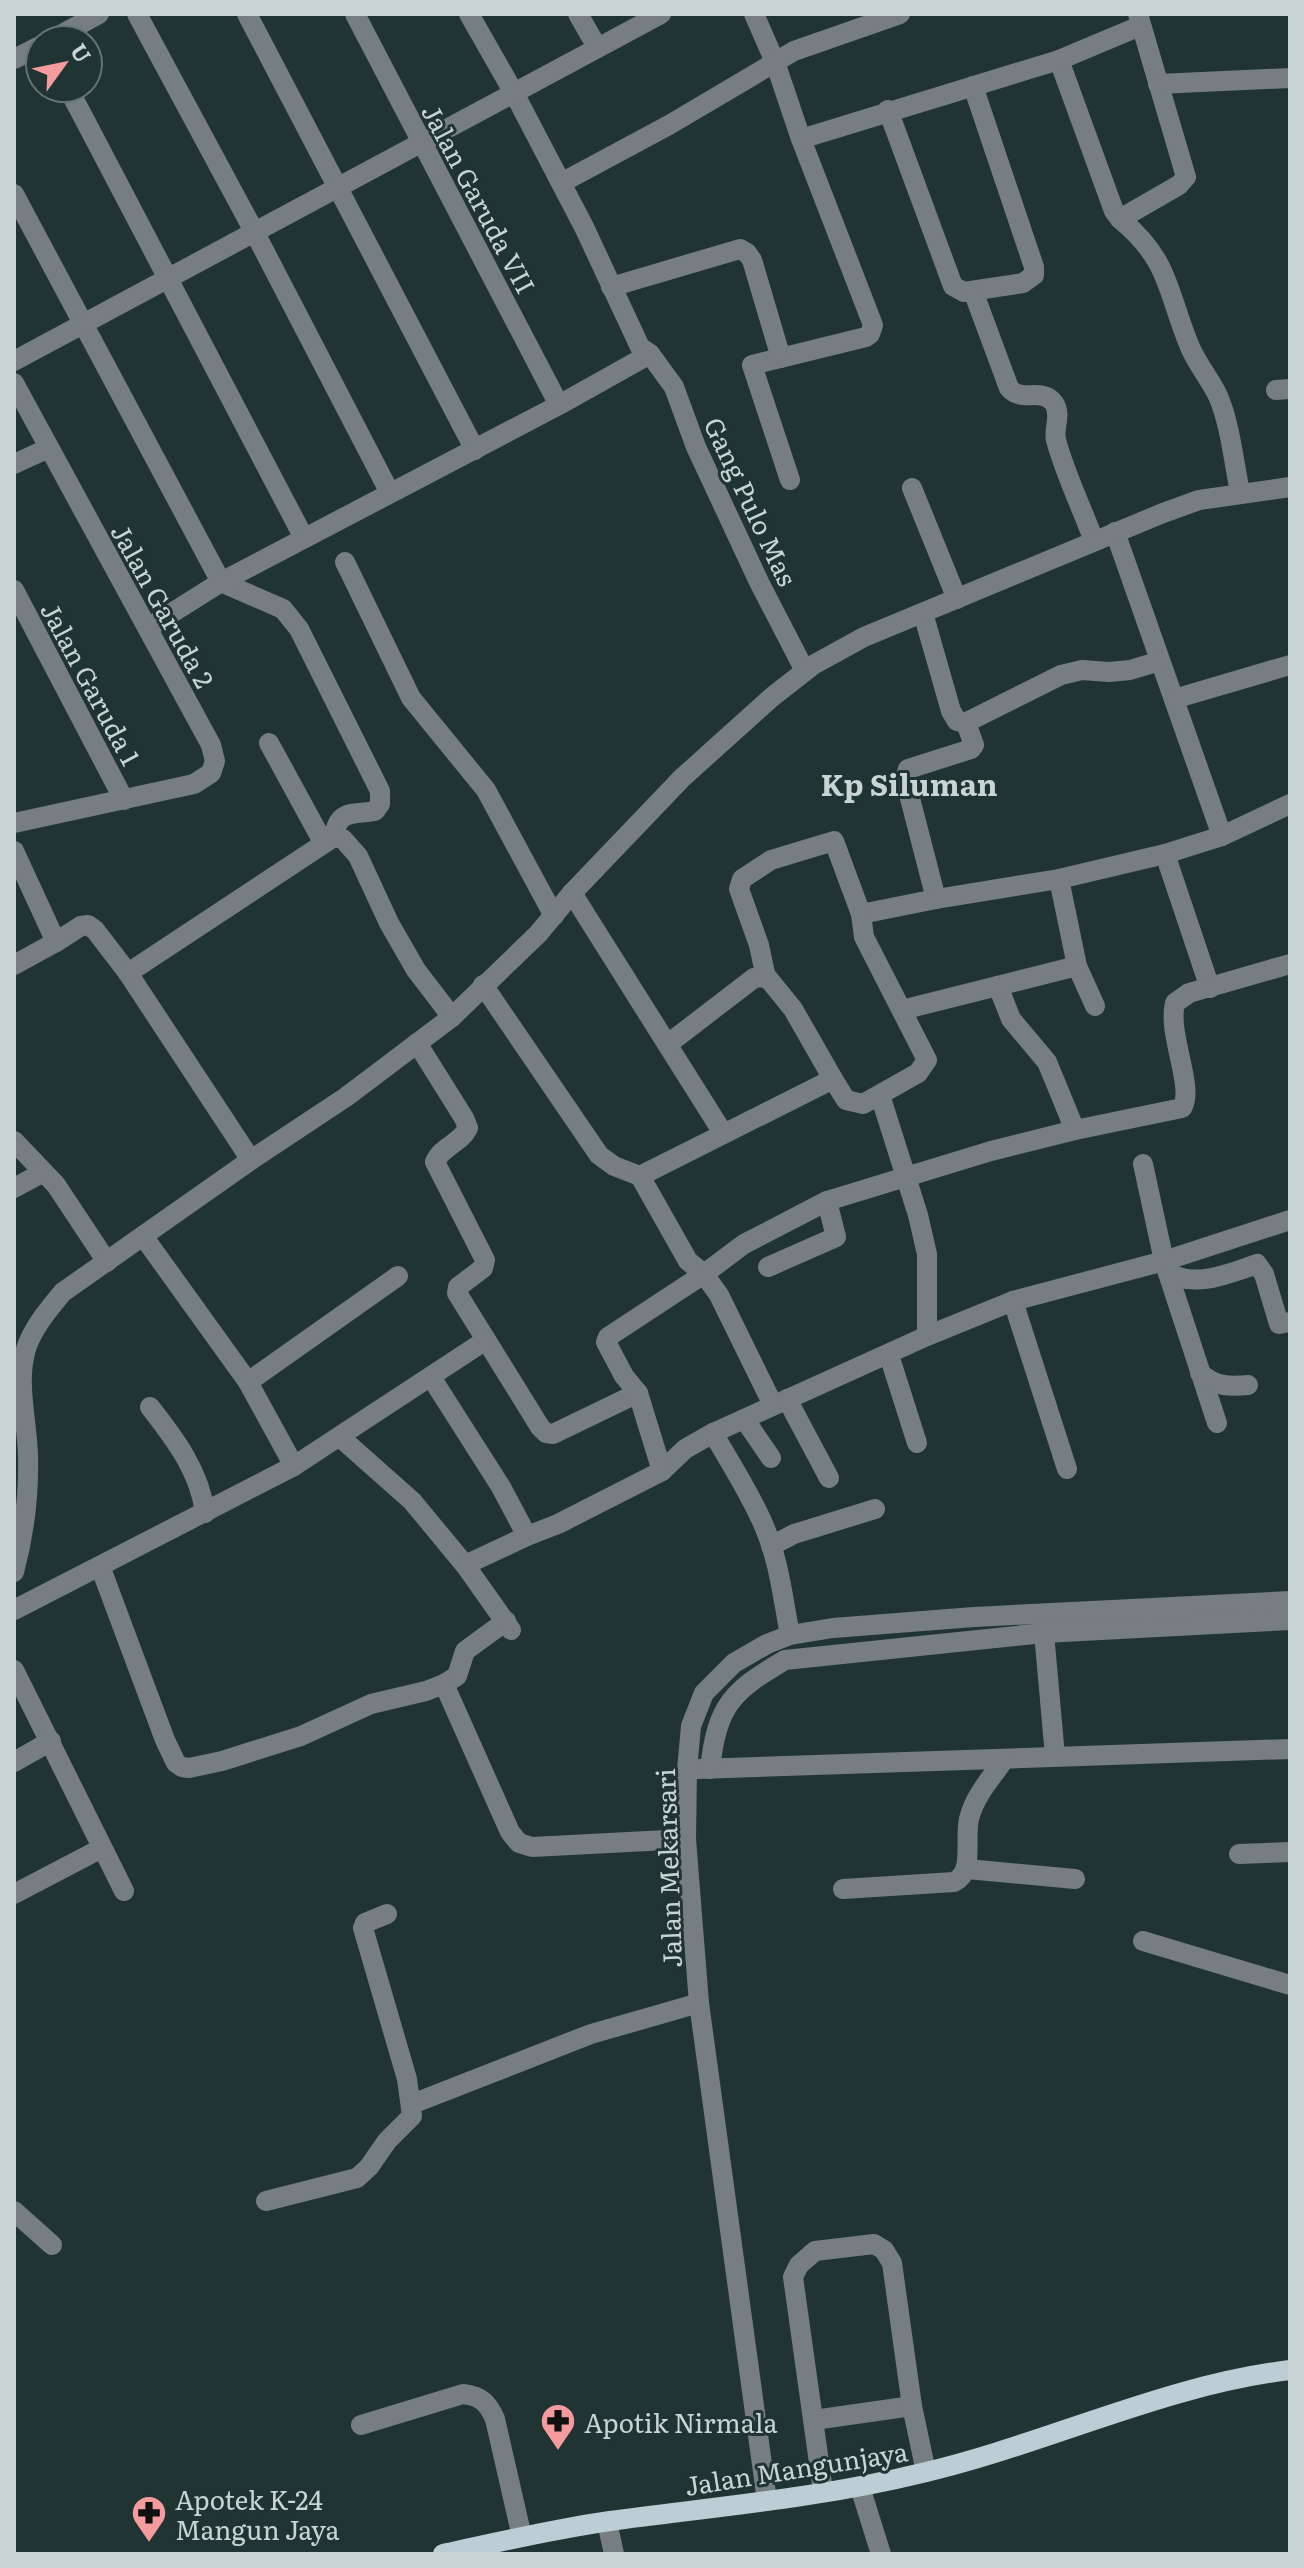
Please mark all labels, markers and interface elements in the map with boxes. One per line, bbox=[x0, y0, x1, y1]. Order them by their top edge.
north arrow bbox=[24, 24, 104, 104]
text: U bbox=[63, 36, 101, 69]
street label: Jalan Garuda VII bbox=[413, 96, 547, 300]
street label: Gang Pulo Mas bbox=[696, 410, 808, 592]
street label: Jalan Garuda 2 bbox=[103, 516, 225, 694]
street label: Jalan Garuda 1 bbox=[33, 594, 151, 772]
district label: Kp Siluman bbox=[821, 761, 998, 805]
street label: Jalan Mekarsari bbox=[644, 1767, 690, 1968]
pharmacy icon: Apotik Nirmala bbox=[539, 2402, 577, 2452]
place label: Apotik Nirmala bbox=[584, 2402, 778, 2441]
street label: Jalan Mangunjaya bbox=[682, 2430, 910, 2504]
place label: Apotek K-24 Mangun Jaya bbox=[175, 2479, 340, 2548]
pharmacy icon: Apotek K-24 Mangun Jaya bbox=[130, 2494, 168, 2544]

